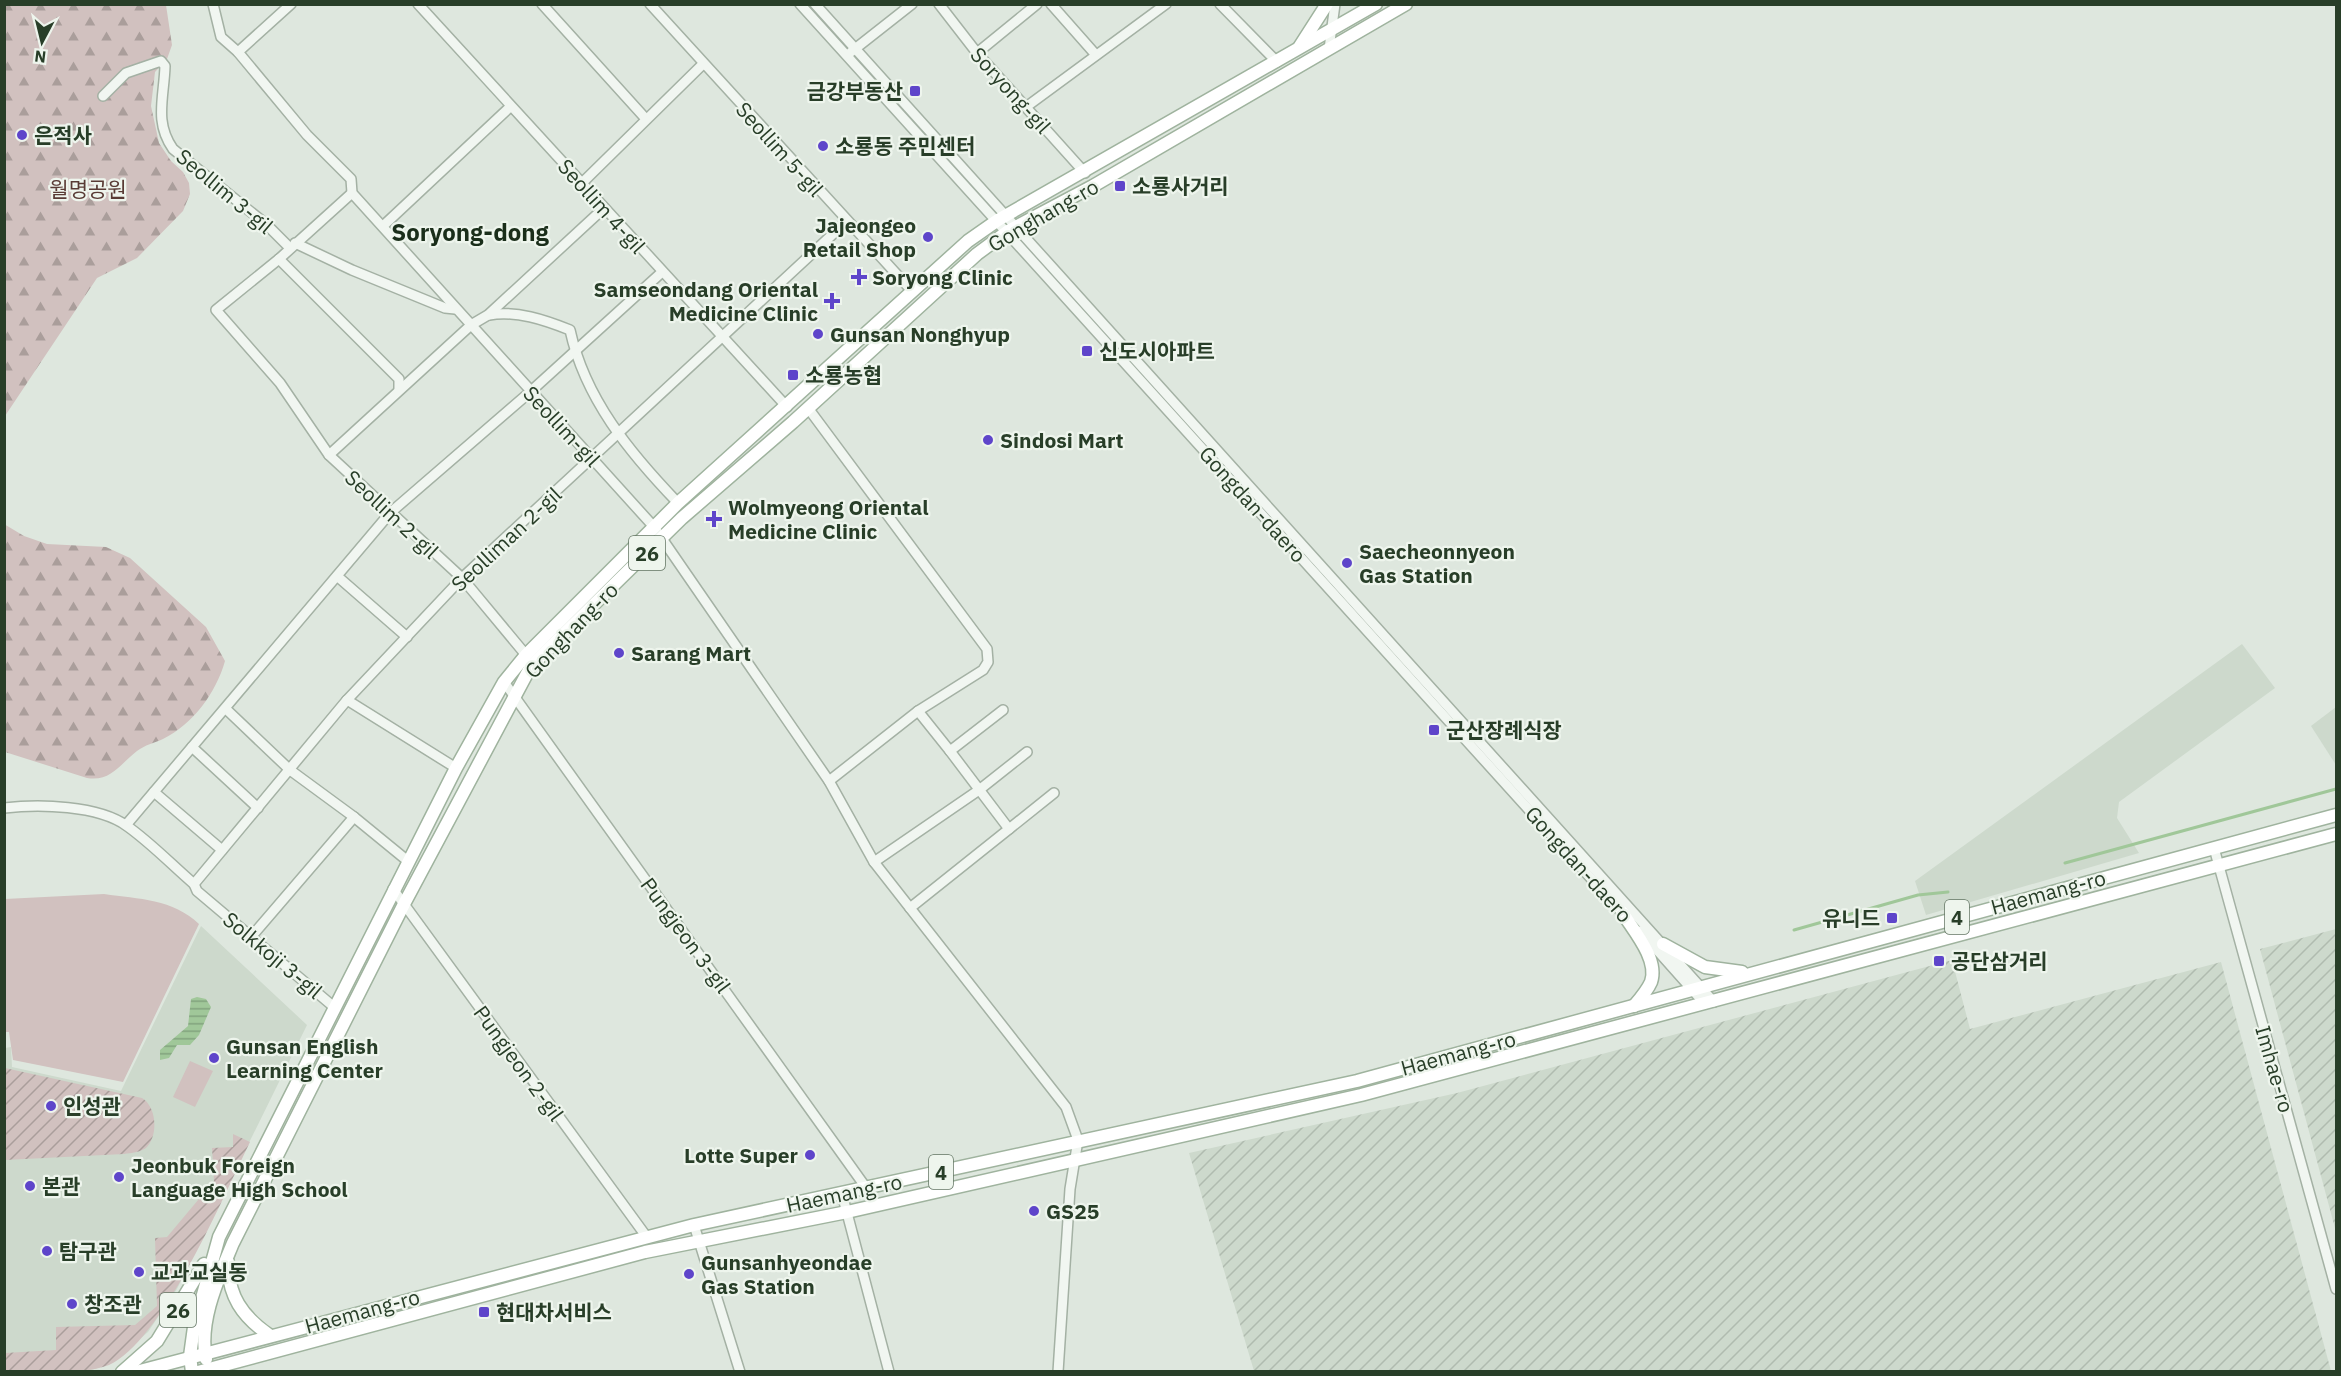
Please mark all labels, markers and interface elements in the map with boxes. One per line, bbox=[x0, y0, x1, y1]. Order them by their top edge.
north arrow bbox=[12, 12, 72, 72]
street label: Soryong-gil bbox=[965, 41, 1058, 140]
text: N bbox=[33, 46, 47, 68]
place label: 금강부동산 bbox=[806, 77, 903, 105]
marker: 금강부동산 bbox=[908, 84, 922, 98]
street label: Seollim 5-gil bbox=[730, 96, 830, 203]
place label: 은적사 bbox=[34, 121, 92, 149]
marker: 은적사 bbox=[15, 128, 29, 142]
place label: 소룡동 주민센터 bbox=[835, 132, 975, 160]
marker: 소룡동 주민센터 bbox=[816, 139, 830, 153]
street label: Seollim 3-gil bbox=[171, 142, 280, 240]
street label: Seollim 4-gil bbox=[552, 153, 652, 260]
street label: Gonghang-ro bbox=[983, 172, 1103, 258]
place label: 소룡사거리 bbox=[1132, 172, 1229, 200]
park label: 월명공원 bbox=[49, 175, 127, 203]
marker: 소룡사거리 bbox=[1113, 179, 1127, 193]
place label: Jajeongeo Retail Shop bbox=[803, 211, 916, 263]
district label: Soryong-dong bbox=[391, 216, 550, 248]
marker: Jajeongeo Retail Shop bbox=[921, 230, 935, 244]
place label: Soryong Clinic bbox=[872, 263, 1013, 291]
marker: Soryong Clinic bbox=[850, 268, 868, 286]
place label: Samseondang Oriental Medicine Clinic bbox=[593, 275, 818, 327]
marker: Samseondang Oriental Medicine Clinic bbox=[823, 292, 841, 310]
place label: Gunsan Nonghyup bbox=[830, 320, 1010, 348]
marker: Gunsan Nonghyup bbox=[811, 327, 825, 341]
place label: 신도시아파트 bbox=[1099, 337, 1215, 365]
marker: 신도시아파트 bbox=[1080, 344, 1094, 358]
place label: 소룡농협 bbox=[805, 361, 882, 389]
marker: 소룡농협 bbox=[786, 368, 800, 382]
street label: Seollim-gil bbox=[517, 380, 607, 473]
place label: Sindosi Mart bbox=[1000, 426, 1124, 454]
marker: Sindosi Mart bbox=[981, 433, 995, 447]
street label: Gongdan-daero bbox=[1193, 440, 1313, 568]
street label: Seollim 2-gil bbox=[339, 463, 445, 565]
street label: Seolliman 2-gil bbox=[445, 480, 568, 598]
place label: Wolmyeong Oriental Medicine Clinic bbox=[728, 493, 929, 545]
marker: Wolmyeong Oriental Medicine Clinic bbox=[705, 510, 723, 528]
road number: 26 bbox=[629, 536, 665, 570]
place label: Saecheonnyeon Gas Station bbox=[1359, 537, 1515, 589]
marker: Saecheonnyeon Gas Station bbox=[1340, 556, 1354, 570]
street label: Gonghang-ro bbox=[518, 576, 624, 684]
place label: Sarang Mart bbox=[631, 639, 751, 667]
marker: Sarang Mart bbox=[612, 646, 626, 660]
place label: 군산장례식장 bbox=[1446, 716, 1562, 744]
marker: 군산장례식장 bbox=[1427, 723, 1441, 737]
street label: Gongdan-daero bbox=[1519, 800, 1639, 928]
street label: Haemang-ro bbox=[1987, 863, 2109, 921]
street label: Pungjeon 3-gil bbox=[635, 872, 738, 999]
road number: 4 bbox=[1945, 900, 1969, 934]
place label: 유니드 bbox=[1822, 904, 1880, 932]
street label: Solkkoji 3-gil bbox=[217, 905, 329, 1005]
marker: 유니드 bbox=[1885, 911, 1899, 925]
place label: 공단삼거리 bbox=[1951, 947, 2048, 975]
marker: 공단삼거리 bbox=[1932, 954, 1946, 968]
street label: Pungjeon 2-gil bbox=[468, 1000, 571, 1127]
street label: Imhae-ro bbox=[2249, 1022, 2301, 1116]
street label: Haemang-ro bbox=[1397, 1024, 1519, 1082]
place label: Gunsan English Learning Center bbox=[226, 1032, 383, 1084]
marker: Gunsan English Learning Center bbox=[207, 1051, 221, 1065]
place label: 인성관 bbox=[63, 1092, 121, 1120]
marker: 인성관 bbox=[44, 1099, 58, 1113]
place label: Lotte Super bbox=[684, 1141, 799, 1169]
marker: Lotte Super bbox=[803, 1148, 817, 1162]
place label: Jeonbuk Foreign Language High School bbox=[131, 1151, 348, 1203]
road number: 4 bbox=[929, 1155, 953, 1189]
street label: Haemang-ro bbox=[783, 1167, 905, 1219]
marker: Jeonbuk Foreign Language High School bbox=[112, 1170, 126, 1184]
place label: 본관 bbox=[42, 1172, 81, 1200]
marker: 본관 bbox=[23, 1179, 37, 1193]
place label: GS25 bbox=[1046, 1197, 1099, 1225]
marker: GS25 bbox=[1027, 1204, 1041, 1218]
place label: 탐구관 bbox=[59, 1237, 117, 1265]
marker: 탐구관 bbox=[40, 1244, 54, 1258]
place label: Gunsanhyeondae Gas Station bbox=[701, 1248, 872, 1300]
place label: 교과교실동 bbox=[151, 1258, 248, 1286]
marker: 교과교실동 bbox=[132, 1265, 146, 1279]
marker: Gunsanhyeondae Gas Station bbox=[682, 1267, 696, 1281]
street label: Haemang-ro bbox=[301, 1282, 423, 1340]
place label: 창조관 bbox=[84, 1290, 142, 1318]
road number: 26 bbox=[160, 1293, 196, 1327]
marker: 창조관 bbox=[65, 1297, 79, 1311]
place label: 현대차서비스 bbox=[496, 1298, 612, 1326]
marker: 현대차서비스 bbox=[477, 1305, 491, 1319]

